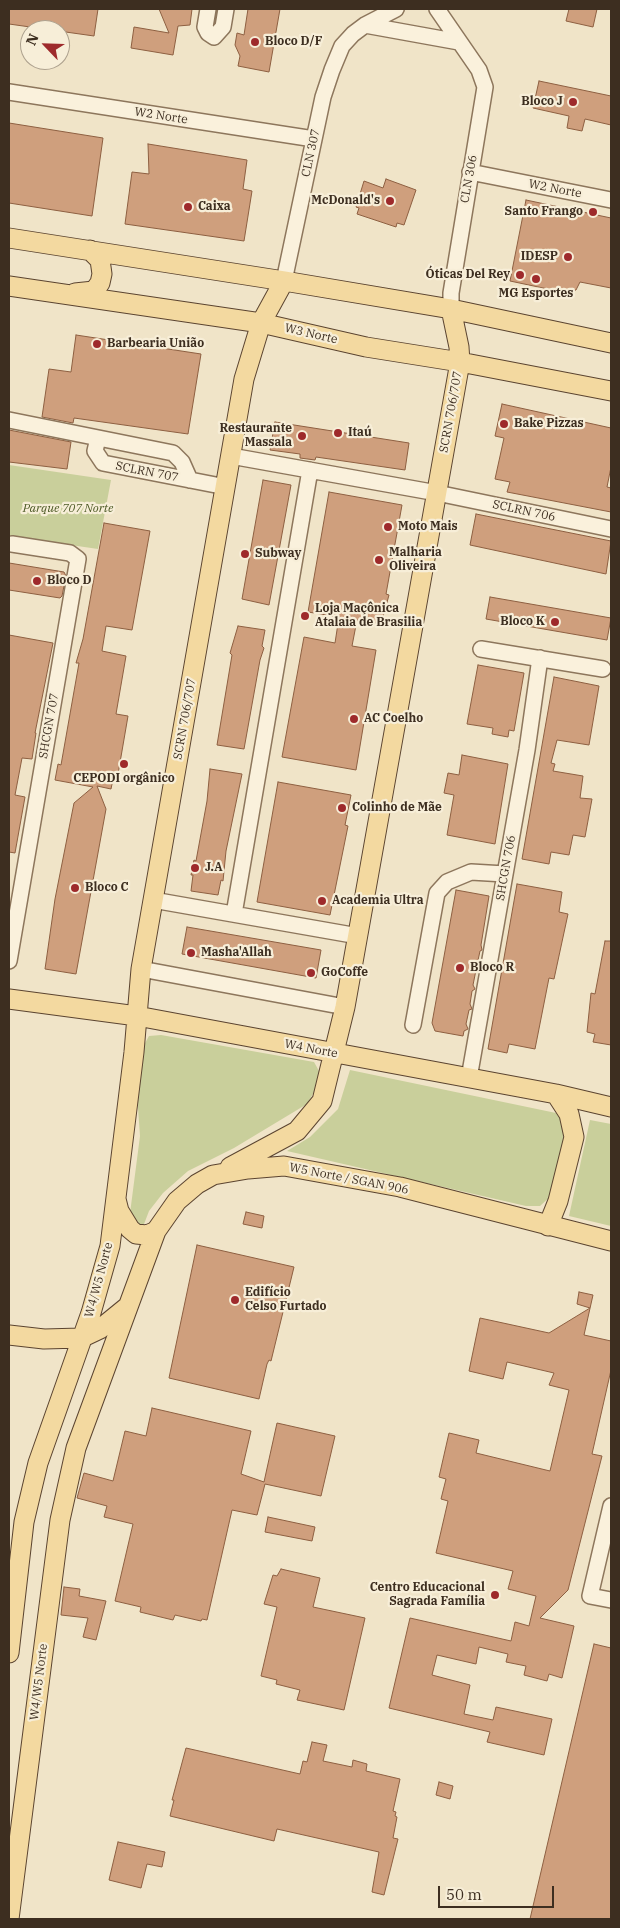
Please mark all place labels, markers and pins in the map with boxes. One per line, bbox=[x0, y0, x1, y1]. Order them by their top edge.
place label: Bloco D/F bbox=[265, 35, 322, 49]
marker: Bloco D/F bbox=[249, 36, 261, 48]
place label: Bloco J bbox=[521, 95, 563, 109]
marker: Bloco J bbox=[567, 96, 579, 108]
place label: McDonald's bbox=[311, 194, 380, 208]
marker: McDonald's bbox=[384, 195, 396, 207]
place label: Caixa bbox=[198, 200, 231, 214]
marker: Caixa bbox=[182, 201, 194, 213]
place label: Santo Frango bbox=[505, 205, 583, 219]
marker: Santo Frango bbox=[587, 206, 599, 218]
place label: IDESP bbox=[521, 250, 558, 264]
marker: IDESP bbox=[562, 251, 574, 263]
place label: Óticas Del Rey bbox=[426, 268, 510, 282]
marker: Óticas Del Rey bbox=[514, 269, 526, 281]
marker: MG Esportes bbox=[530, 273, 542, 285]
place label: MG Esportes bbox=[499, 287, 573, 301]
place label: Barbearia União bbox=[107, 337, 204, 351]
marker: Barbearia União bbox=[91, 338, 103, 350]
place label: Bake Pizzas bbox=[514, 417, 584, 431]
marker: Bake Pizzas bbox=[498, 418, 510, 430]
place label: Restaurante Massala bbox=[220, 422, 292, 450]
place label: Itaú bbox=[348, 426, 372, 440]
marker: Itaú bbox=[332, 427, 344, 439]
marker: Restaurante Massala bbox=[296, 430, 308, 442]
place label: Moto Mais bbox=[398, 520, 458, 534]
marker: Moto Mais bbox=[382, 521, 394, 533]
place label: Malharia Oliveira bbox=[389, 546, 442, 574]
place label: Subway bbox=[255, 547, 301, 561]
marker: Subway bbox=[239, 548, 251, 560]
marker: Malharia Oliveira bbox=[373, 554, 385, 566]
place label: Bloco D bbox=[47, 574, 92, 588]
marker: Bloco D bbox=[31, 575, 43, 587]
place label: Loja Maçônica Atalaia de Brasilia bbox=[315, 602, 422, 630]
marker: Loja Maçônica Atalaia de Brasilia bbox=[299, 610, 311, 622]
place label: Bloco K bbox=[500, 615, 545, 629]
marker: Bloco K bbox=[549, 616, 561, 628]
place label: AC Coelho bbox=[364, 712, 423, 726]
marker: AC Coelho bbox=[348, 713, 360, 725]
marker: CEPODI orgânico bbox=[118, 758, 130, 770]
place label: CEPODI orgânico bbox=[73, 772, 175, 786]
place label: Colinho de Mãe bbox=[352, 801, 442, 815]
marker: Colinho de Mãe bbox=[336, 802, 348, 814]
place label: J.A bbox=[205, 861, 223, 875]
marker: J.A bbox=[189, 862, 201, 874]
place label: Bloco C bbox=[85, 881, 129, 895]
marker: Bloco C bbox=[69, 882, 81, 894]
place label: Academia Ultra bbox=[332, 894, 424, 908]
marker: Academia Ultra bbox=[316, 895, 328, 907]
place label: Masha'Allah bbox=[201, 946, 272, 960]
marker: Masha'Allah bbox=[185, 947, 197, 959]
place label: Bloco R bbox=[470, 961, 514, 975]
marker: Bloco R bbox=[454, 962, 466, 974]
place label: GoCoffe bbox=[321, 966, 368, 980]
marker: GoCoffe bbox=[305, 967, 317, 979]
place label: Edifício Celso Furtado bbox=[245, 1286, 327, 1314]
marker: Edifício Celso Furtado bbox=[229, 1294, 241, 1306]
place label: Centro Educacional Sagrada Família bbox=[370, 1581, 485, 1609]
marker: Centro Educacional Sagrada Família bbox=[489, 1589, 501, 1601]

